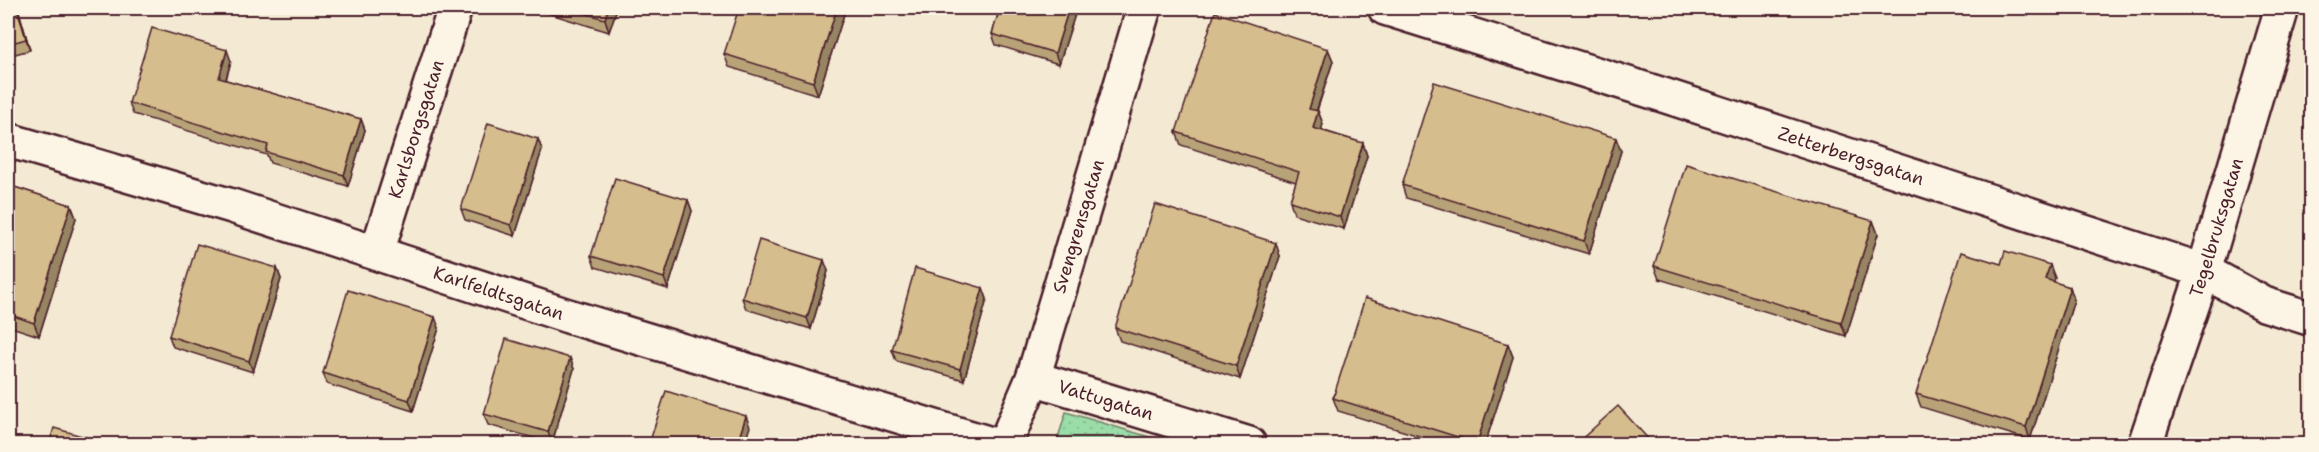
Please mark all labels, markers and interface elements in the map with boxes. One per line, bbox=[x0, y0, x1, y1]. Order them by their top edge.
street label: Karlsborgsgatan bbox=[383, 57, 450, 202]
street label: Zetterbergsgatan bbox=[1775, 121, 1927, 191]
street label: Tegelbruksgatan bbox=[2184, 155, 2249, 300]
street label: Svengrensgatan bbox=[1047, 156, 1110, 296]
street label: Karlfeldtsgatan bbox=[430, 261, 567, 326]
street label: Vattugatan bbox=[1055, 374, 1156, 426]

